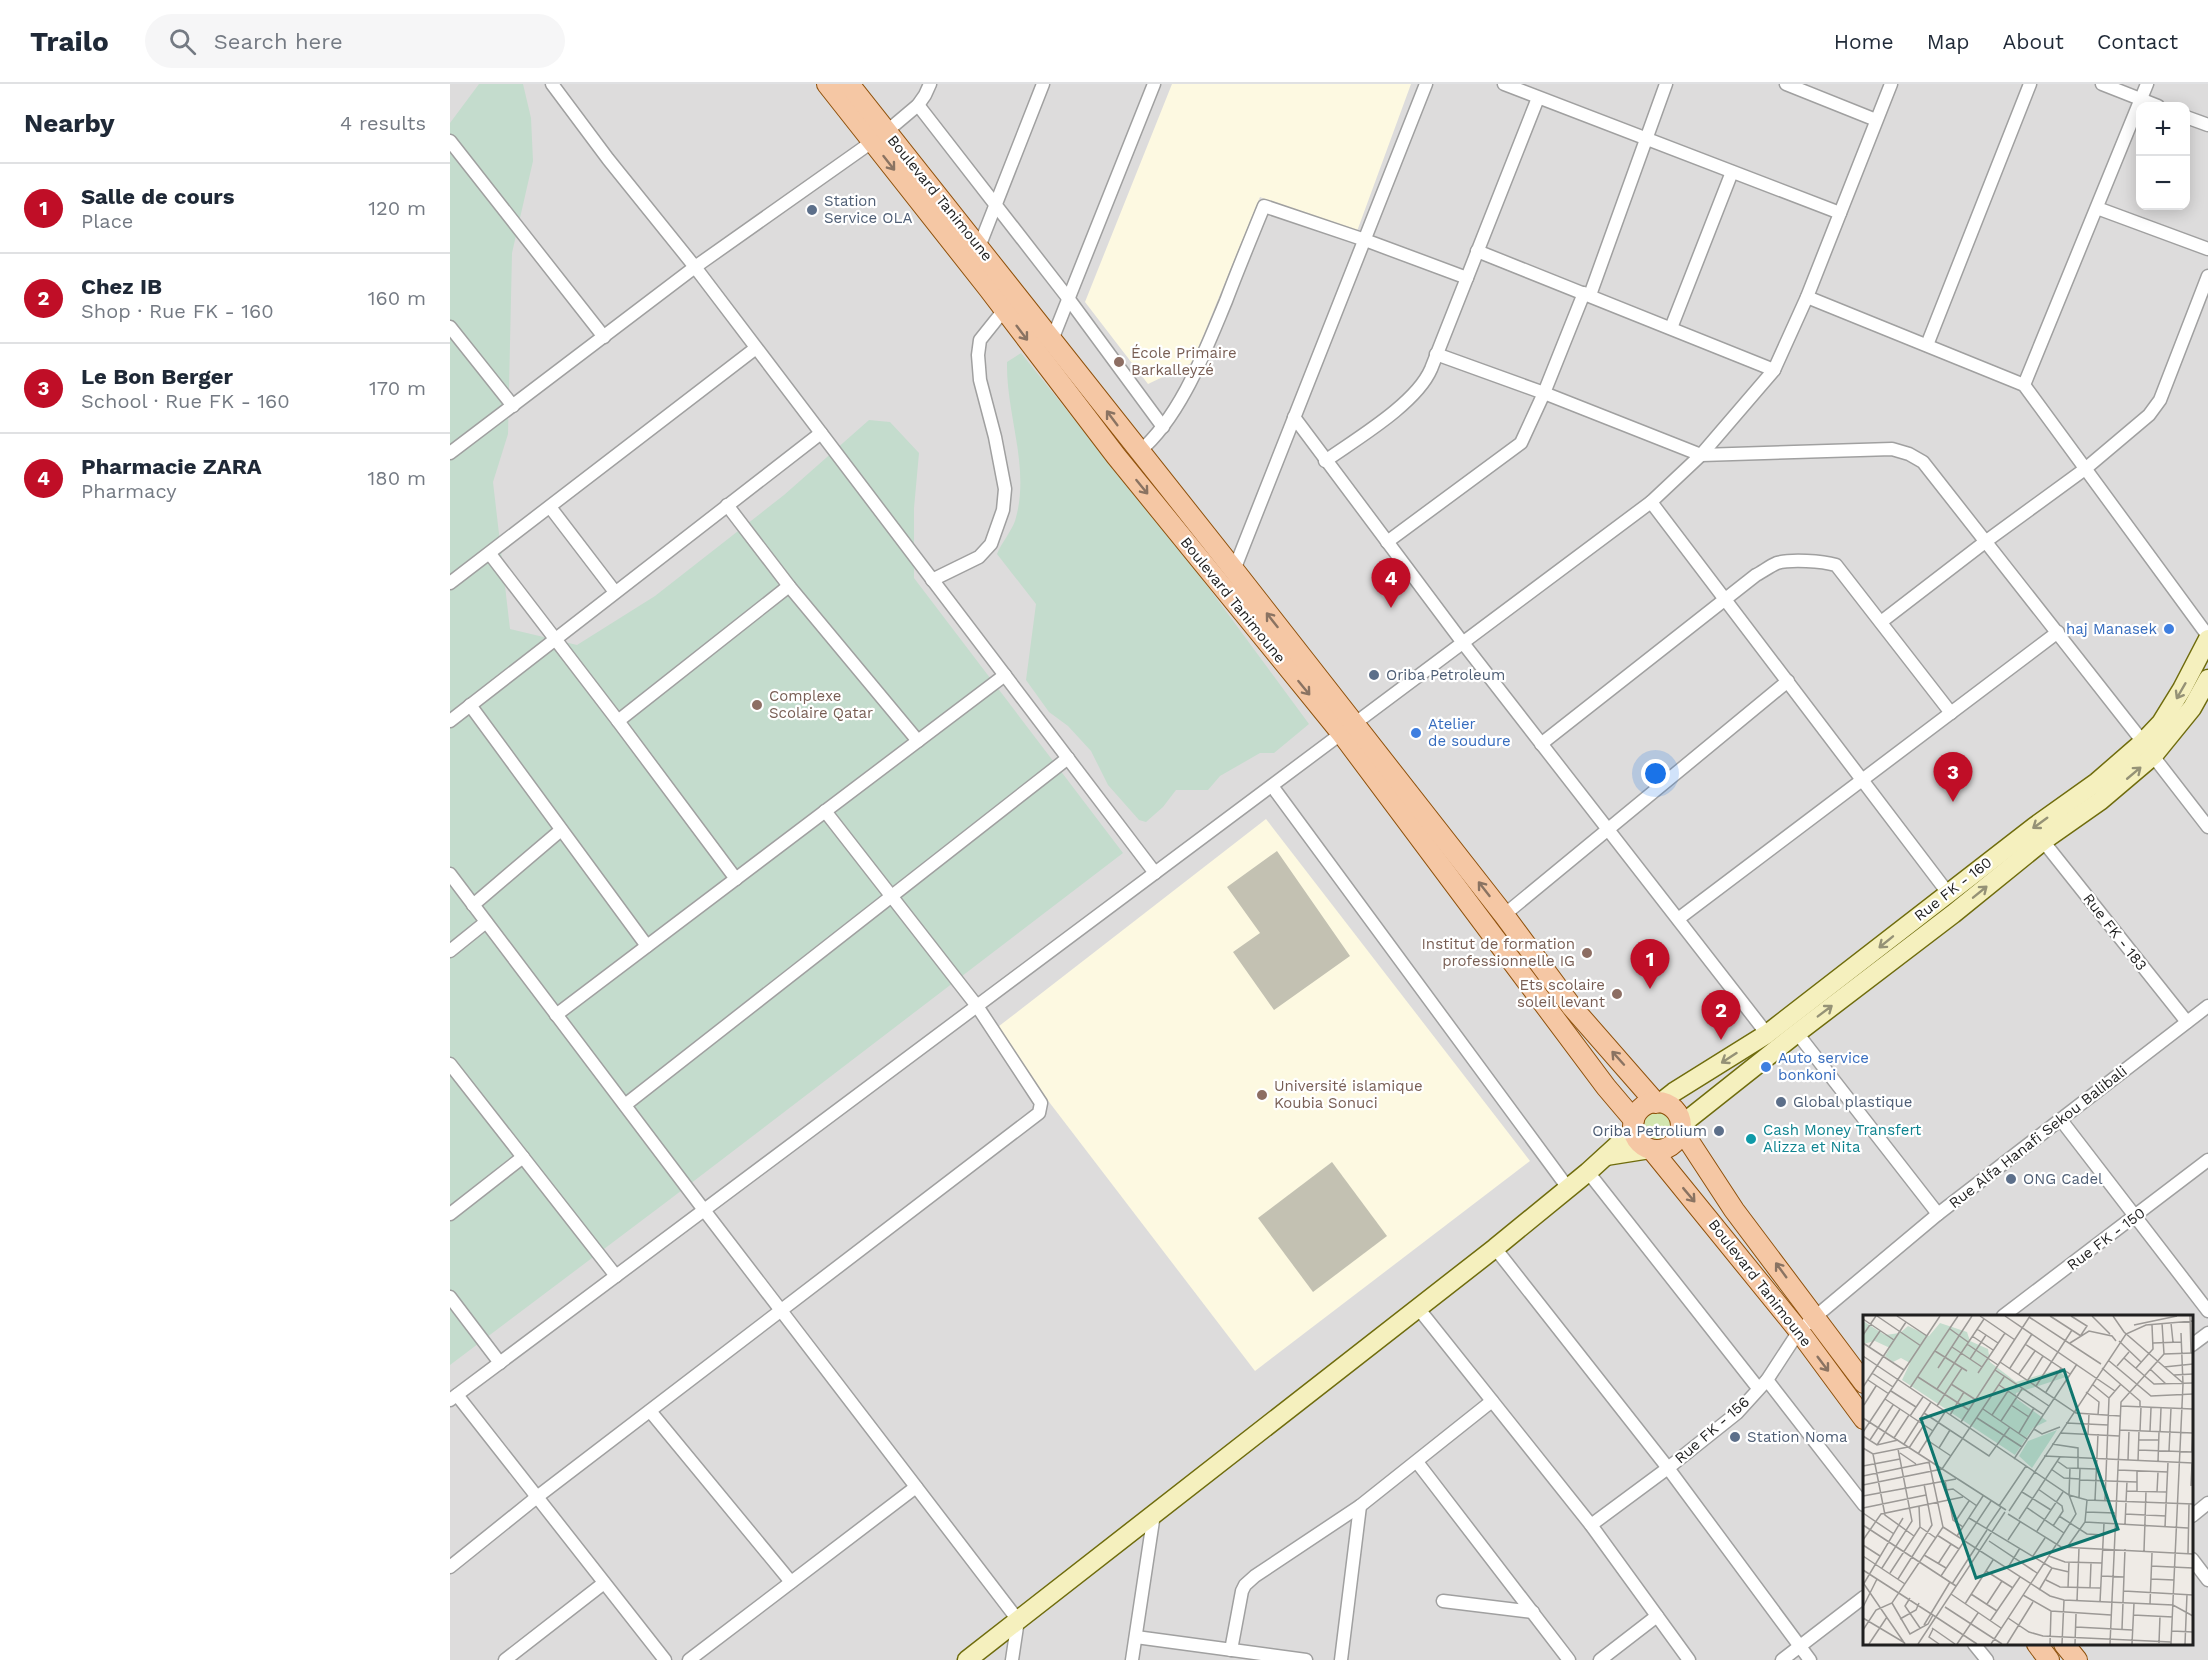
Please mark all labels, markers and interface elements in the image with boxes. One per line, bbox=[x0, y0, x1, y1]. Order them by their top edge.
search box bbox=[145, 14, 565, 68]
text: Trailo bbox=[30, 25, 109, 58]
icon: search bbox=[166, 25, 199, 58]
text: Search here bbox=[214, 29, 343, 54]
text: Home bbox=[1834, 29, 1894, 54]
text: Map bbox=[1927, 29, 1970, 54]
text: About bbox=[2003, 29, 2064, 54]
text: Contact bbox=[2097, 29, 2178, 54]
map controls bbox=[2136, 102, 2190, 210]
button: + bbox=[2136, 102, 2190, 156]
text: Nearby bbox=[24, 108, 115, 138]
text: 4 results bbox=[340, 111, 426, 135]
street label: Boulevard Tanimoune bbox=[884, 131, 996, 265]
one-way arrow bbox=[883, 155, 896, 171]
button: − bbox=[2136, 156, 2190, 210]
text: Salle de cours bbox=[81, 184, 234, 209]
place label: Station Service OLA bbox=[824, 192, 913, 227]
text: 1 bbox=[39, 196, 48, 220]
text: 120 m bbox=[368, 196, 426, 220]
marker: Station Service OLA bbox=[805, 203, 819, 217]
text: Place bbox=[81, 209, 133, 233]
text: Chez IB bbox=[81, 274, 162, 299]
text: 2 bbox=[38, 286, 49, 310]
text: 160 m bbox=[368, 286, 426, 310]
text: Shop · Rue FK - 160 bbox=[81, 299, 274, 323]
one-way arrow bbox=[1016, 325, 1029, 341]
place label: École Primaire Barkalleyzé bbox=[1131, 344, 1237, 379]
marker: École Primaire Barkalleyzé bbox=[1112, 355, 1126, 369]
text: Le Bon Berger bbox=[81, 364, 233, 389]
text: 3 bbox=[38, 376, 49, 400]
text: 170 m bbox=[369, 376, 426, 400]
text: School · Rue FK - 160 bbox=[81, 389, 290, 413]
one-way arrow bbox=[1106, 411, 1118, 427]
text: Pharmacie ZARA bbox=[81, 454, 262, 479]
text: 4 bbox=[37, 466, 50, 490]
text: 180 m bbox=[368, 466, 426, 490]
text: Pharmacy bbox=[81, 479, 177, 503]
one-way arrow bbox=[1135, 479, 1148, 495]
street label: Boulevard Tanimoune bbox=[1177, 533, 1289, 667]
pin: 4 bbox=[1372, 558, 1410, 608]
one-way arrow bbox=[1266, 613, 1279, 629]
place label: haj Manasek bbox=[2066, 620, 2157, 638]
marker: haj Manasek bbox=[2162, 622, 2176, 636]
place label: Oriba Petroleum bbox=[1386, 666, 1505, 684]
marker: Oriba Petroleum bbox=[1367, 668, 1381, 682]
one-way arrow bbox=[1298, 680, 1311, 696]
one-way arrow bbox=[2174, 682, 2186, 699]
place label: Complexe Scolaire Qatar bbox=[769, 687, 873, 722]
marker: Complexe Scolaire Qatar bbox=[750, 698, 764, 712]
place label: Atelier de soudure bbox=[1428, 715, 1511, 750]
marker: Atelier de soudure bbox=[1409, 726, 1423, 740]
pin: 3 bbox=[1934, 752, 1972, 802]
your location bbox=[1641, 759, 1670, 788]
one-way arrow bbox=[2126, 766, 2142, 779]
one-way arrow bbox=[2033, 817, 2049, 829]
street label: Rue FK - 160 bbox=[1911, 853, 1995, 925]
one-way arrow bbox=[1477, 881, 1490, 897]
one-way arrow bbox=[1972, 886, 1988, 899]
street label: Rue FK - 183 bbox=[2079, 890, 2151, 974]
place label: Institut de formation professionnelle IG bbox=[1421, 935, 1575, 970]
one-way arrow bbox=[1878, 936, 1894, 949]
pin: 1 bbox=[1630, 940, 1670, 989]
marker: Institut de formation professionnelle IG bbox=[1580, 946, 1594, 960]
place label: Ets scolaire soleil levant bbox=[1517, 976, 1606, 1011]
marker: Ets scolaire soleil levant bbox=[1610, 987, 1624, 1001]
pin: 2 bbox=[1702, 990, 1740, 1040]
one-way arrow bbox=[1817, 1005, 1833, 1017]
place label: Auto service bonkoni bbox=[1778, 1049, 1869, 1084]
one-way arrow bbox=[1611, 1050, 1626, 1065]
one-way arrow bbox=[1722, 1052, 1738, 1064]
marker: Auto service bonkoni bbox=[1759, 1060, 1773, 1074]
street label: Rue Alfa Hanafi Sekou Balibali bbox=[1945, 1062, 2131, 1212]
place label: Université islamique Koubia Sonuci bbox=[1274, 1077, 1423, 1112]
marker: Université islamique Koubia Sonuci bbox=[1255, 1088, 1269, 1102]
place label: Global plastique bbox=[1793, 1093, 1913, 1111]
marker: Global plastique bbox=[1774, 1095, 1788, 1109]
place label: Cash Money Transfert Alizza et Nita bbox=[1763, 1121, 1922, 1156]
place label: Oriba Petrolium bbox=[1592, 1122, 1707, 1140]
marker: Oriba Petrolium bbox=[1712, 1124, 1726, 1138]
marker: Cash Money Transfert Alizza et Nita bbox=[1744, 1132, 1758, 1146]
place label: ONG Cadel bbox=[2023, 1170, 2103, 1188]
marker: ONG Cadel bbox=[2004, 1172, 2018, 1186]
one-way arrow bbox=[1683, 1187, 1696, 1203]
street label: Rue FK - 150 bbox=[2063, 1204, 2149, 1274]
street label: Boulevard Tanimoune bbox=[1705, 1216, 1815, 1350]
one-way arrow bbox=[1775, 1262, 1787, 1278]
inset map bbox=[1863, 1315, 2193, 1645]
one-way arrow bbox=[1817, 1356, 1830, 1372]
street label: Rue FK - 156 bbox=[1671, 1393, 1753, 1467]
place label: Station Noma bbox=[1747, 1428, 1848, 1446]
marker: Station Noma bbox=[1728, 1430, 1742, 1444]

